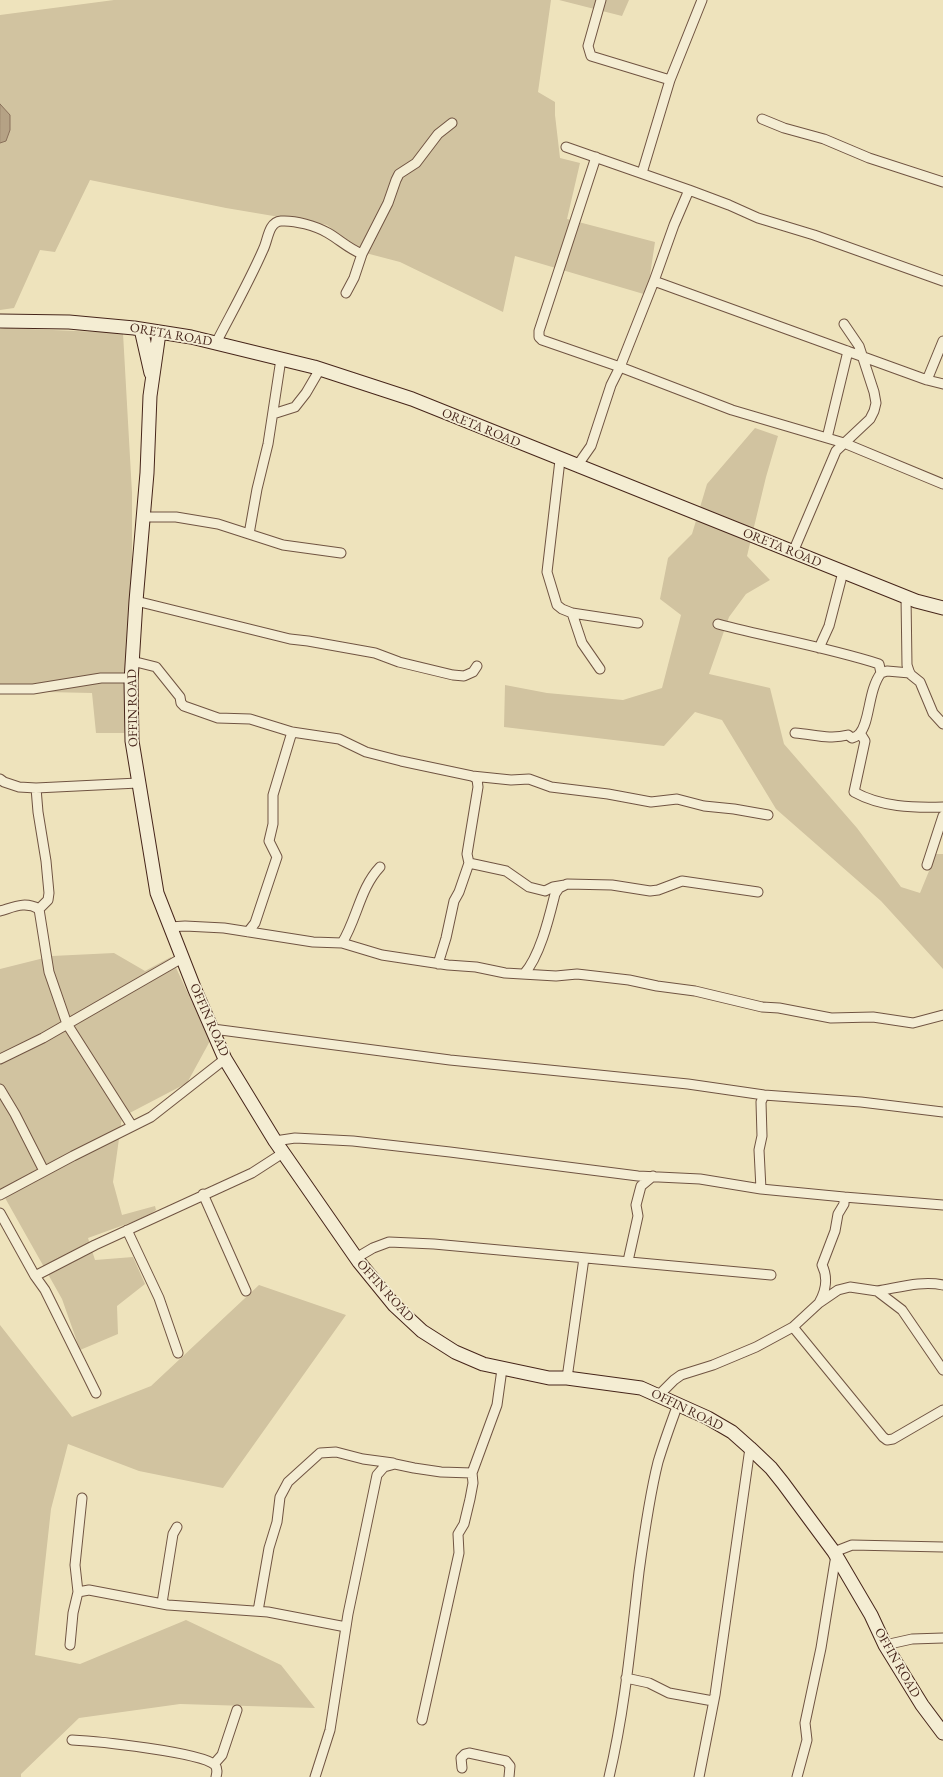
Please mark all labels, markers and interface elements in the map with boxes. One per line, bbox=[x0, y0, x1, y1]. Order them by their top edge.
street label: ORETA ROAD bbox=[129, 320, 213, 350]
street label: ORETA ROAD bbox=[439, 405, 523, 451]
street label: ORETA ROAD bbox=[740, 525, 824, 571]
street label: OFFIN ROAD bbox=[125, 669, 141, 747]
street label: OFFIN ROAD bbox=[186, 981, 232, 1059]
street label: OFFIN ROAD bbox=[353, 1257, 417, 1325]
street label: OFFIN ROAD bbox=[648, 1386, 726, 1434]
street label: OFFIN ROAD bbox=[871, 1625, 923, 1701]

